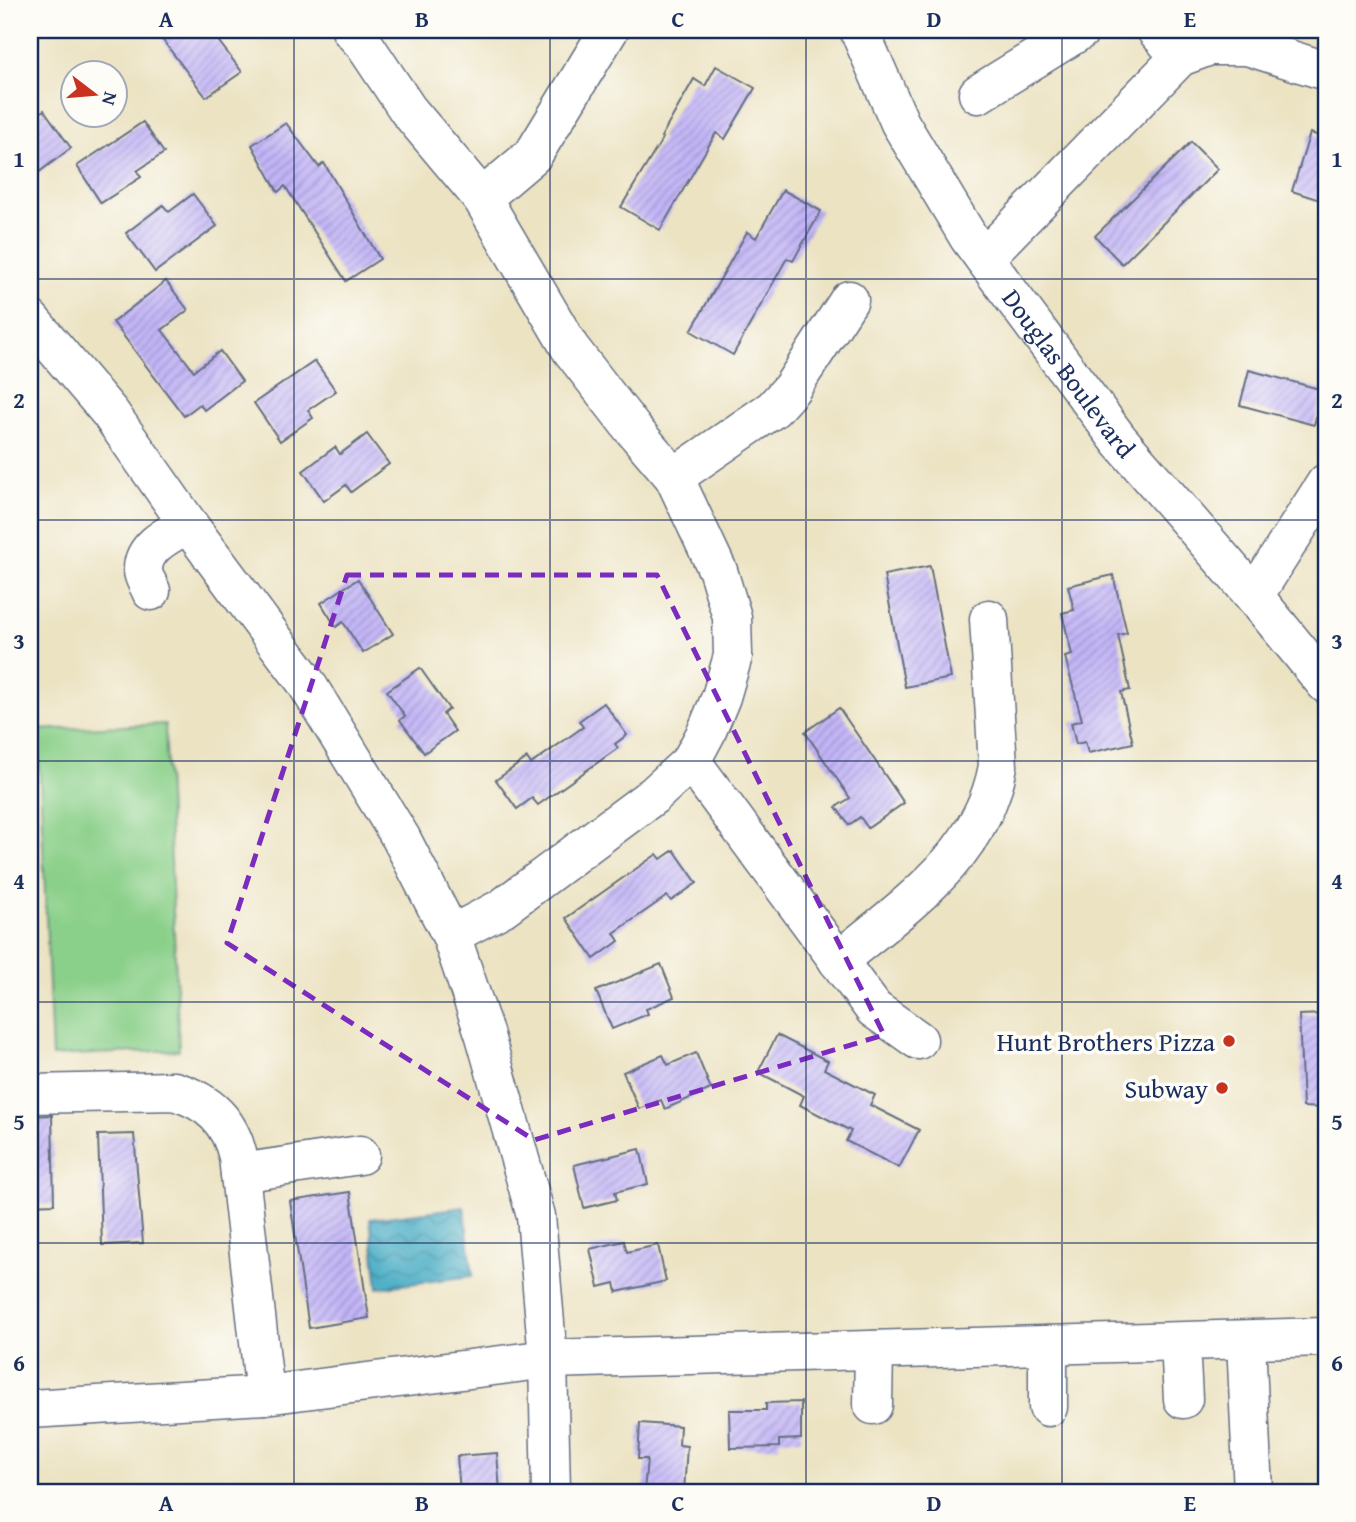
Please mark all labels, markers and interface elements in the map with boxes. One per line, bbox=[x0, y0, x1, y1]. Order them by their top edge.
text: A bbox=[159, 2, 174, 35]
text: B bbox=[415, 2, 429, 35]
text: C bbox=[671, 2, 685, 35]
text: D bbox=[927, 2, 942, 35]
text: E bbox=[1184, 2, 1196, 35]
north arrow bbox=[60, 60, 130, 130]
text: N bbox=[95, 89, 126, 109]
text: 1 bbox=[13, 142, 25, 175]
text: 1 bbox=[1331, 142, 1343, 175]
street label: Douglas Boulevard bbox=[993, 280, 1146, 466]
text: 2 bbox=[13, 383, 25, 416]
text: 2 bbox=[1331, 383, 1343, 416]
text: 3 bbox=[13, 624, 25, 657]
text: 3 bbox=[1331, 624, 1343, 657]
text: 4 bbox=[13, 864, 25, 897]
text: 4 bbox=[1331, 864, 1343, 897]
place label: Hunt Brothers Pizza bbox=[997, 1022, 1216, 1061]
marker: Hunt Brothers Pizza bbox=[1221, 1033, 1237, 1049]
place label: Subway bbox=[1124, 1069, 1208, 1108]
marker: Subway bbox=[1214, 1080, 1230, 1096]
text: 5 bbox=[13, 1105, 25, 1138]
text: 5 bbox=[1331, 1105, 1343, 1138]
text: 6 bbox=[13, 1346, 25, 1379]
text: 6 bbox=[1331, 1346, 1343, 1379]
text: A bbox=[159, 1486, 174, 1519]
text: B bbox=[415, 1486, 429, 1519]
text: C bbox=[671, 1486, 685, 1519]
text: D bbox=[927, 1486, 942, 1519]
text: E bbox=[1184, 1486, 1196, 1519]

